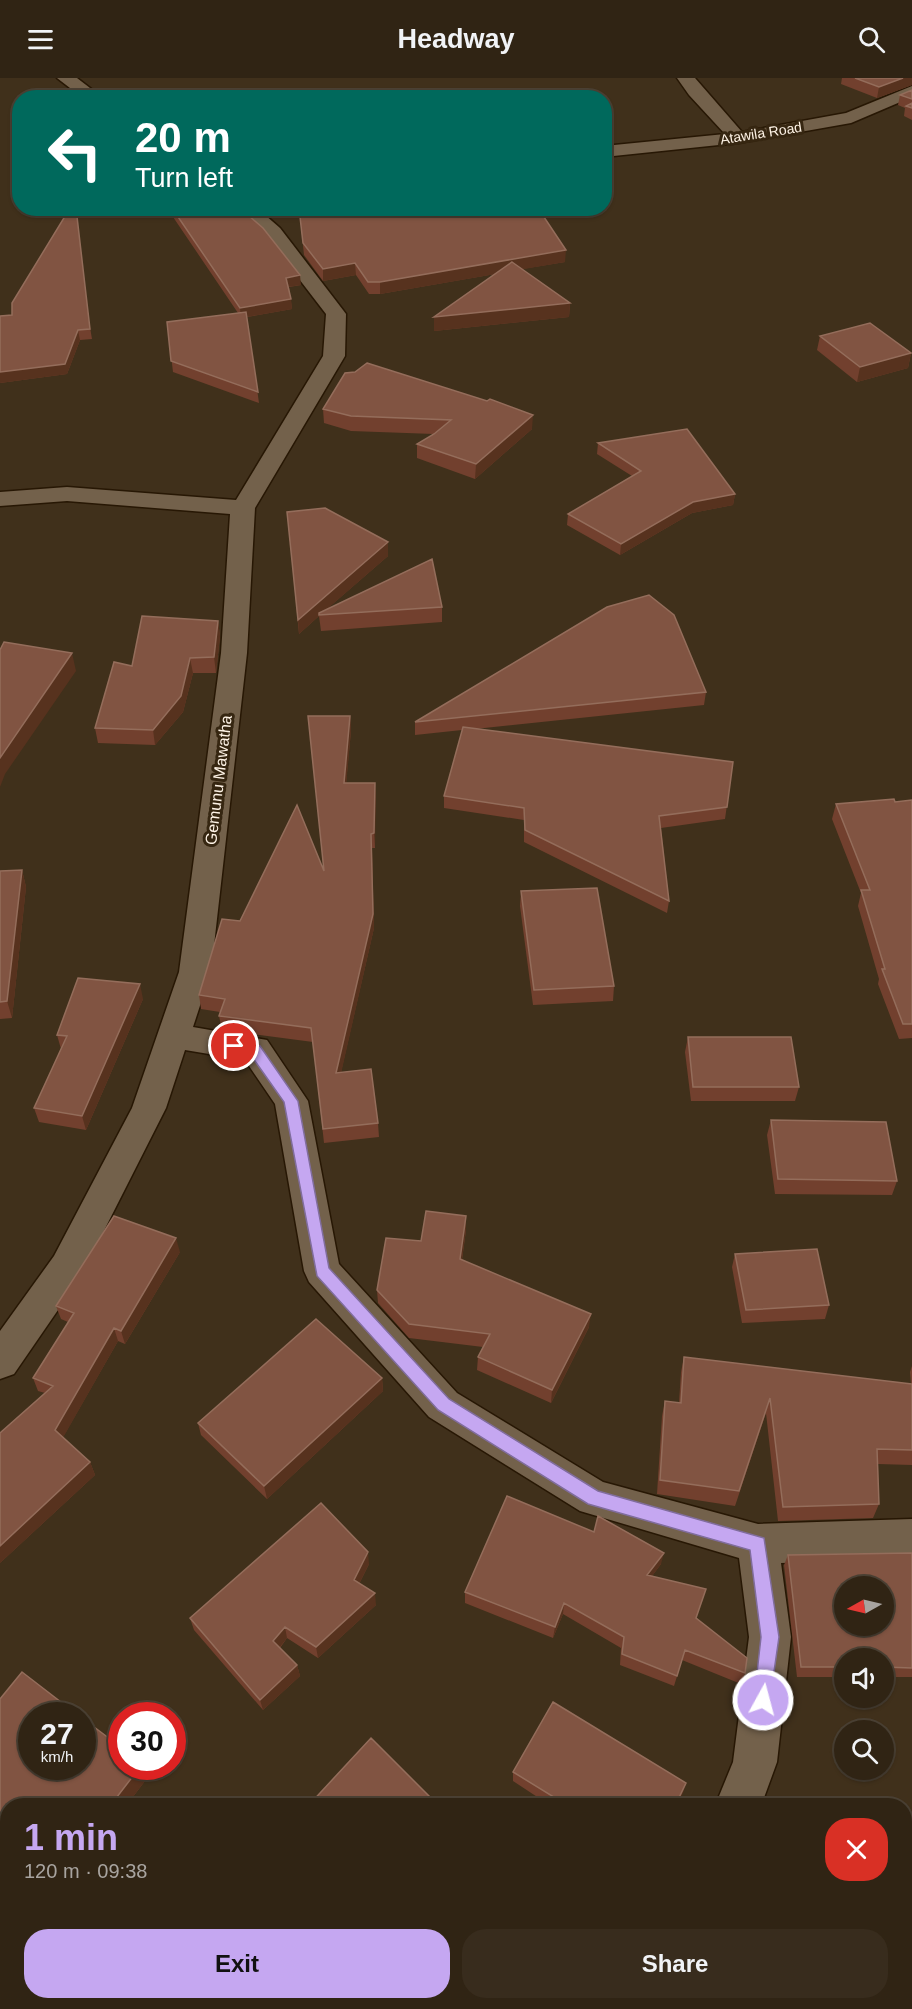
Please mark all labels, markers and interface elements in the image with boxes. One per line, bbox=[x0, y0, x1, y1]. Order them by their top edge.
icon: menu bbox=[24, 23, 57, 56]
icon: search bbox=[855, 23, 888, 56]
text: Headway bbox=[397, 24, 515, 54]
icon: left bbox=[36, 114, 114, 192]
text: 20 m bbox=[135, 114, 231, 161]
street label: Atawila Road bbox=[719, 119, 803, 147]
text: Turn left bbox=[135, 163, 233, 193]
street label: Gemunu Mawatha bbox=[202, 714, 235, 846]
pin bbox=[208, 1020, 259, 1071]
icon: arrive bbox=[217, 1029, 250, 1062]
north arrow bbox=[834, 1576, 894, 1636]
map controls bbox=[834, 1576, 894, 1780]
button: sound bbox=[834, 1648, 894, 1708]
position arrow bbox=[731, 1668, 795, 1732]
speed limit sign: 30 bbox=[108, 1702, 186, 1780]
text: 27 bbox=[40, 1717, 74, 1750]
button: search bbox=[834, 1720, 894, 1780]
text: km/h bbox=[41, 1748, 73, 1765]
text: 1 min bbox=[24, 1817, 118, 1858]
button: close bbox=[825, 1818, 888, 1881]
text: 120 m · 09:38 bbox=[24, 1860, 147, 1882]
button: Exit bbox=[24, 1929, 450, 1998]
button: Share bbox=[462, 1929, 888, 1998]

